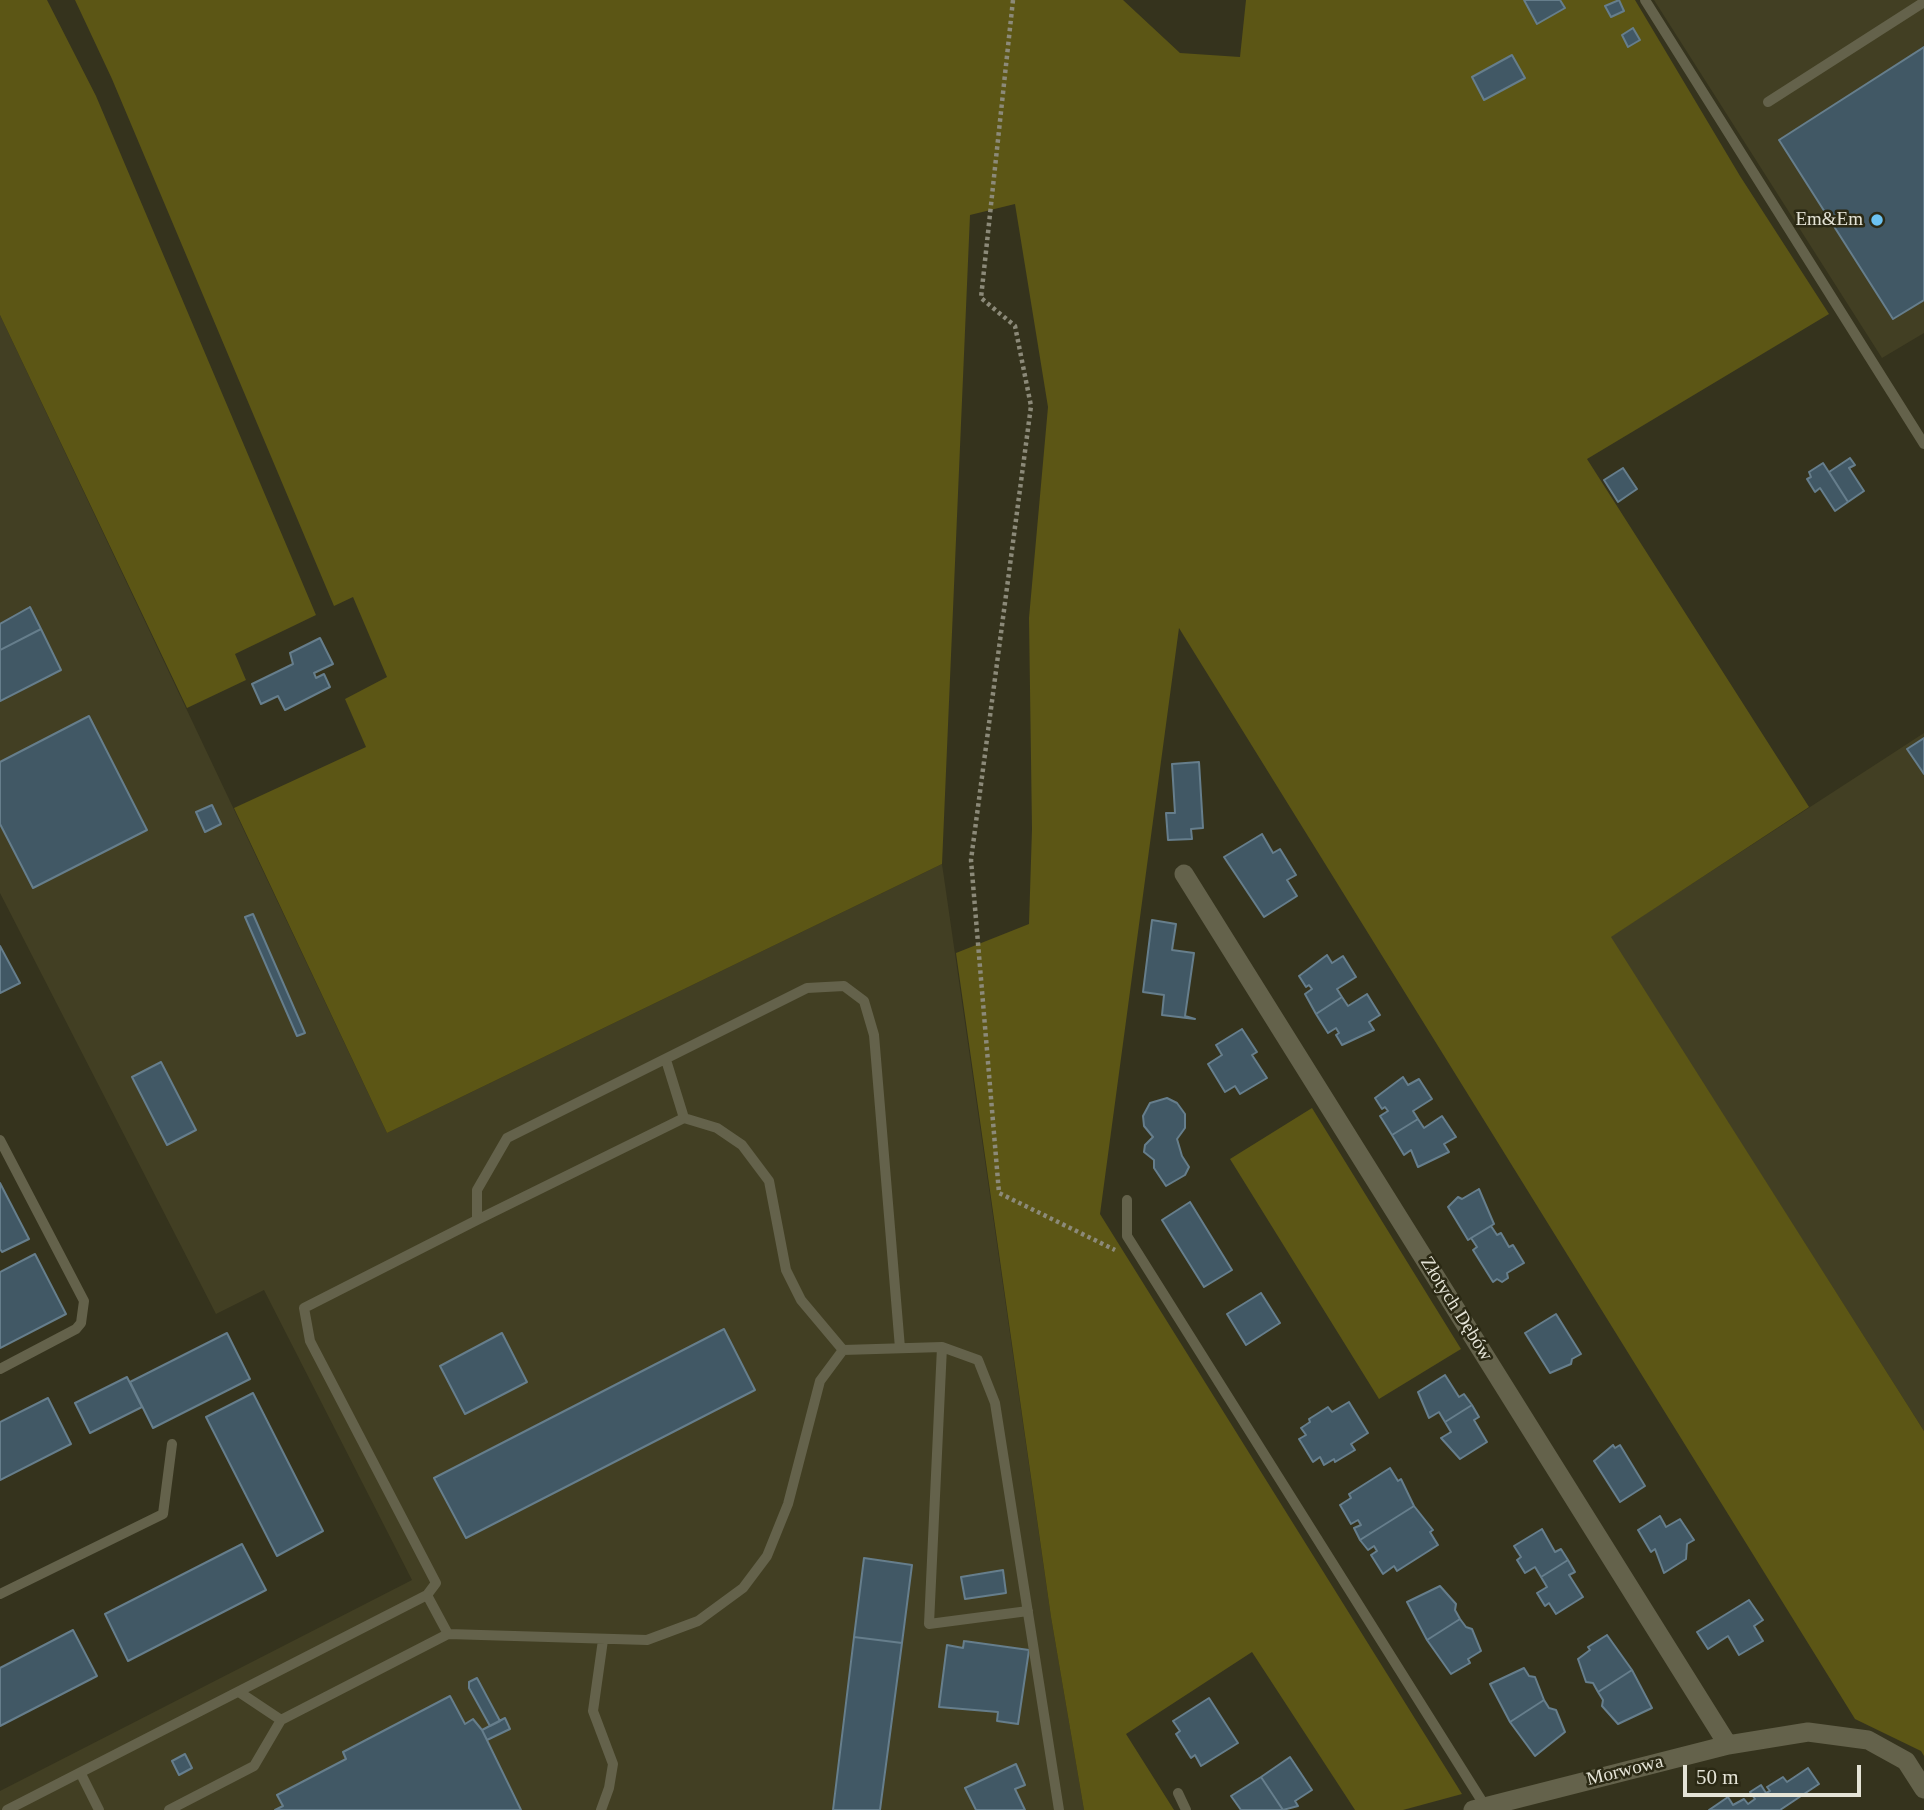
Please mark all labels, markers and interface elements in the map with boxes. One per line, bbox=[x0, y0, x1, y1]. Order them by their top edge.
place label: Em&Em bbox=[1795, 209, 1863, 231]
marker: Em&Em bbox=[1869, 212, 1885, 228]
street label: Złotych Dębów bbox=[1415, 1253, 1497, 1365]
street label: Morwowa bbox=[1584, 1750, 1666, 1792]
scale bar bbox=[1686, 1750, 1864, 1794]
text: 50 m bbox=[1696, 1765, 1739, 1789]

